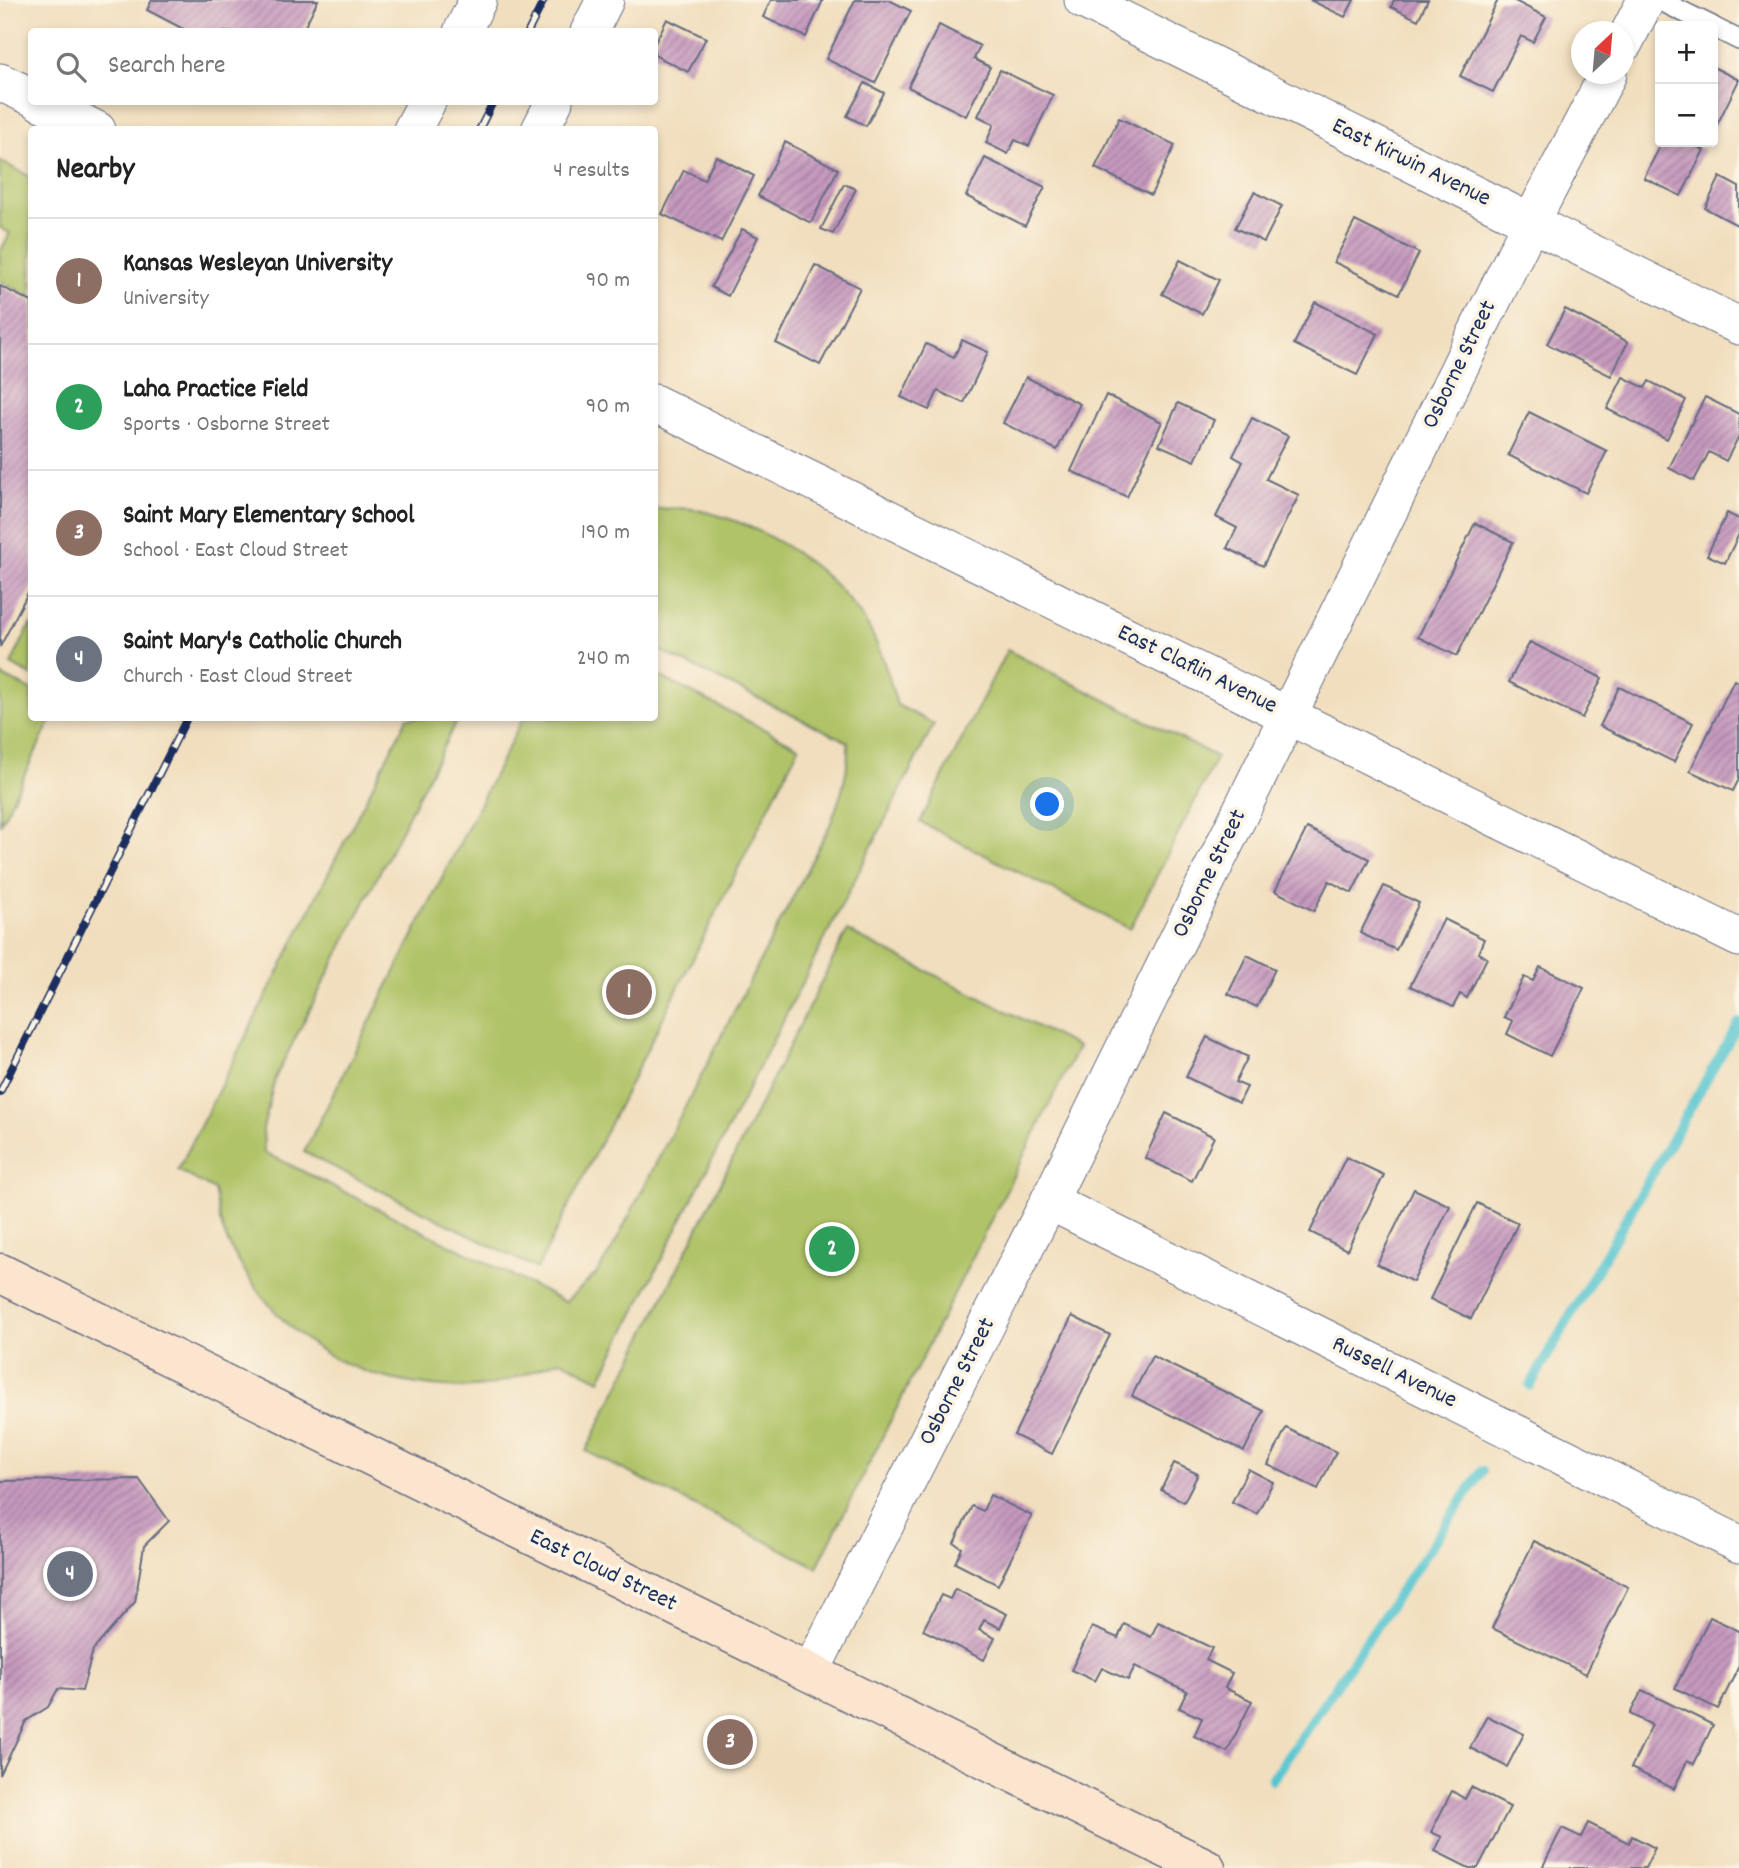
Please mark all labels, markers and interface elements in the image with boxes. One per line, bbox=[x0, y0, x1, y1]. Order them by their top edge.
north arrow bbox=[1571, 21, 1634, 84]
map controls bbox=[1655, 21, 1718, 147]
button: + bbox=[1655, 21, 1718, 84]
search box bbox=[28, 28, 658, 105]
icon: search bbox=[52, 48, 90, 86]
text: Search here bbox=[108, 48, 226, 85]
button: − bbox=[1655, 84, 1718, 147]
street label: East Kirwin Avenue bbox=[1326, 110, 1496, 216]
text: Nearby bbox=[56, 150, 134, 193]
text: 4 results bbox=[553, 155, 630, 188]
text: Kansas Wesleyan University bbox=[123, 246, 392, 283]
text: 1 bbox=[76, 265, 82, 298]
text: 90 m bbox=[586, 265, 630, 298]
text: University bbox=[123, 283, 209, 316]
street label: Osborne Street bbox=[1414, 295, 1506, 435]
text: Laha Practice Field bbox=[123, 372, 308, 409]
text: 2 bbox=[74, 391, 84, 424]
text: 90 m bbox=[586, 391, 630, 424]
text: Sports · Osborne Street bbox=[123, 409, 330, 442]
text: Saint Mary Elementary School bbox=[123, 498, 414, 535]
text: 3 bbox=[74, 517, 84, 550]
text: 190 m bbox=[581, 517, 630, 550]
text: School · East Cloud Street bbox=[123, 535, 348, 568]
street label: East Claflin Avenue bbox=[1111, 617, 1283, 723]
text: Saint Mary's Catholic Church bbox=[123, 624, 402, 661]
text: 4 bbox=[74, 643, 84, 676]
text: 240 m bbox=[577, 643, 630, 676]
text: Church · East Cloud Street bbox=[123, 661, 353, 694]
your location bbox=[1030, 787, 1064, 821]
street label: Osborne Street bbox=[1164, 804, 1256, 944]
pin: 1 bbox=[606, 966, 652, 1018]
pin: 2 bbox=[809, 1223, 855, 1275]
street label: Osborne Street bbox=[911, 1312, 1005, 1452]
street label: Russell Avenue bbox=[1326, 1328, 1462, 1418]
street label: East Cloud Street bbox=[524, 1521, 683, 1621]
pin: 4 bbox=[47, 1548, 93, 1600]
pin: 3 bbox=[707, 1716, 753, 1768]

